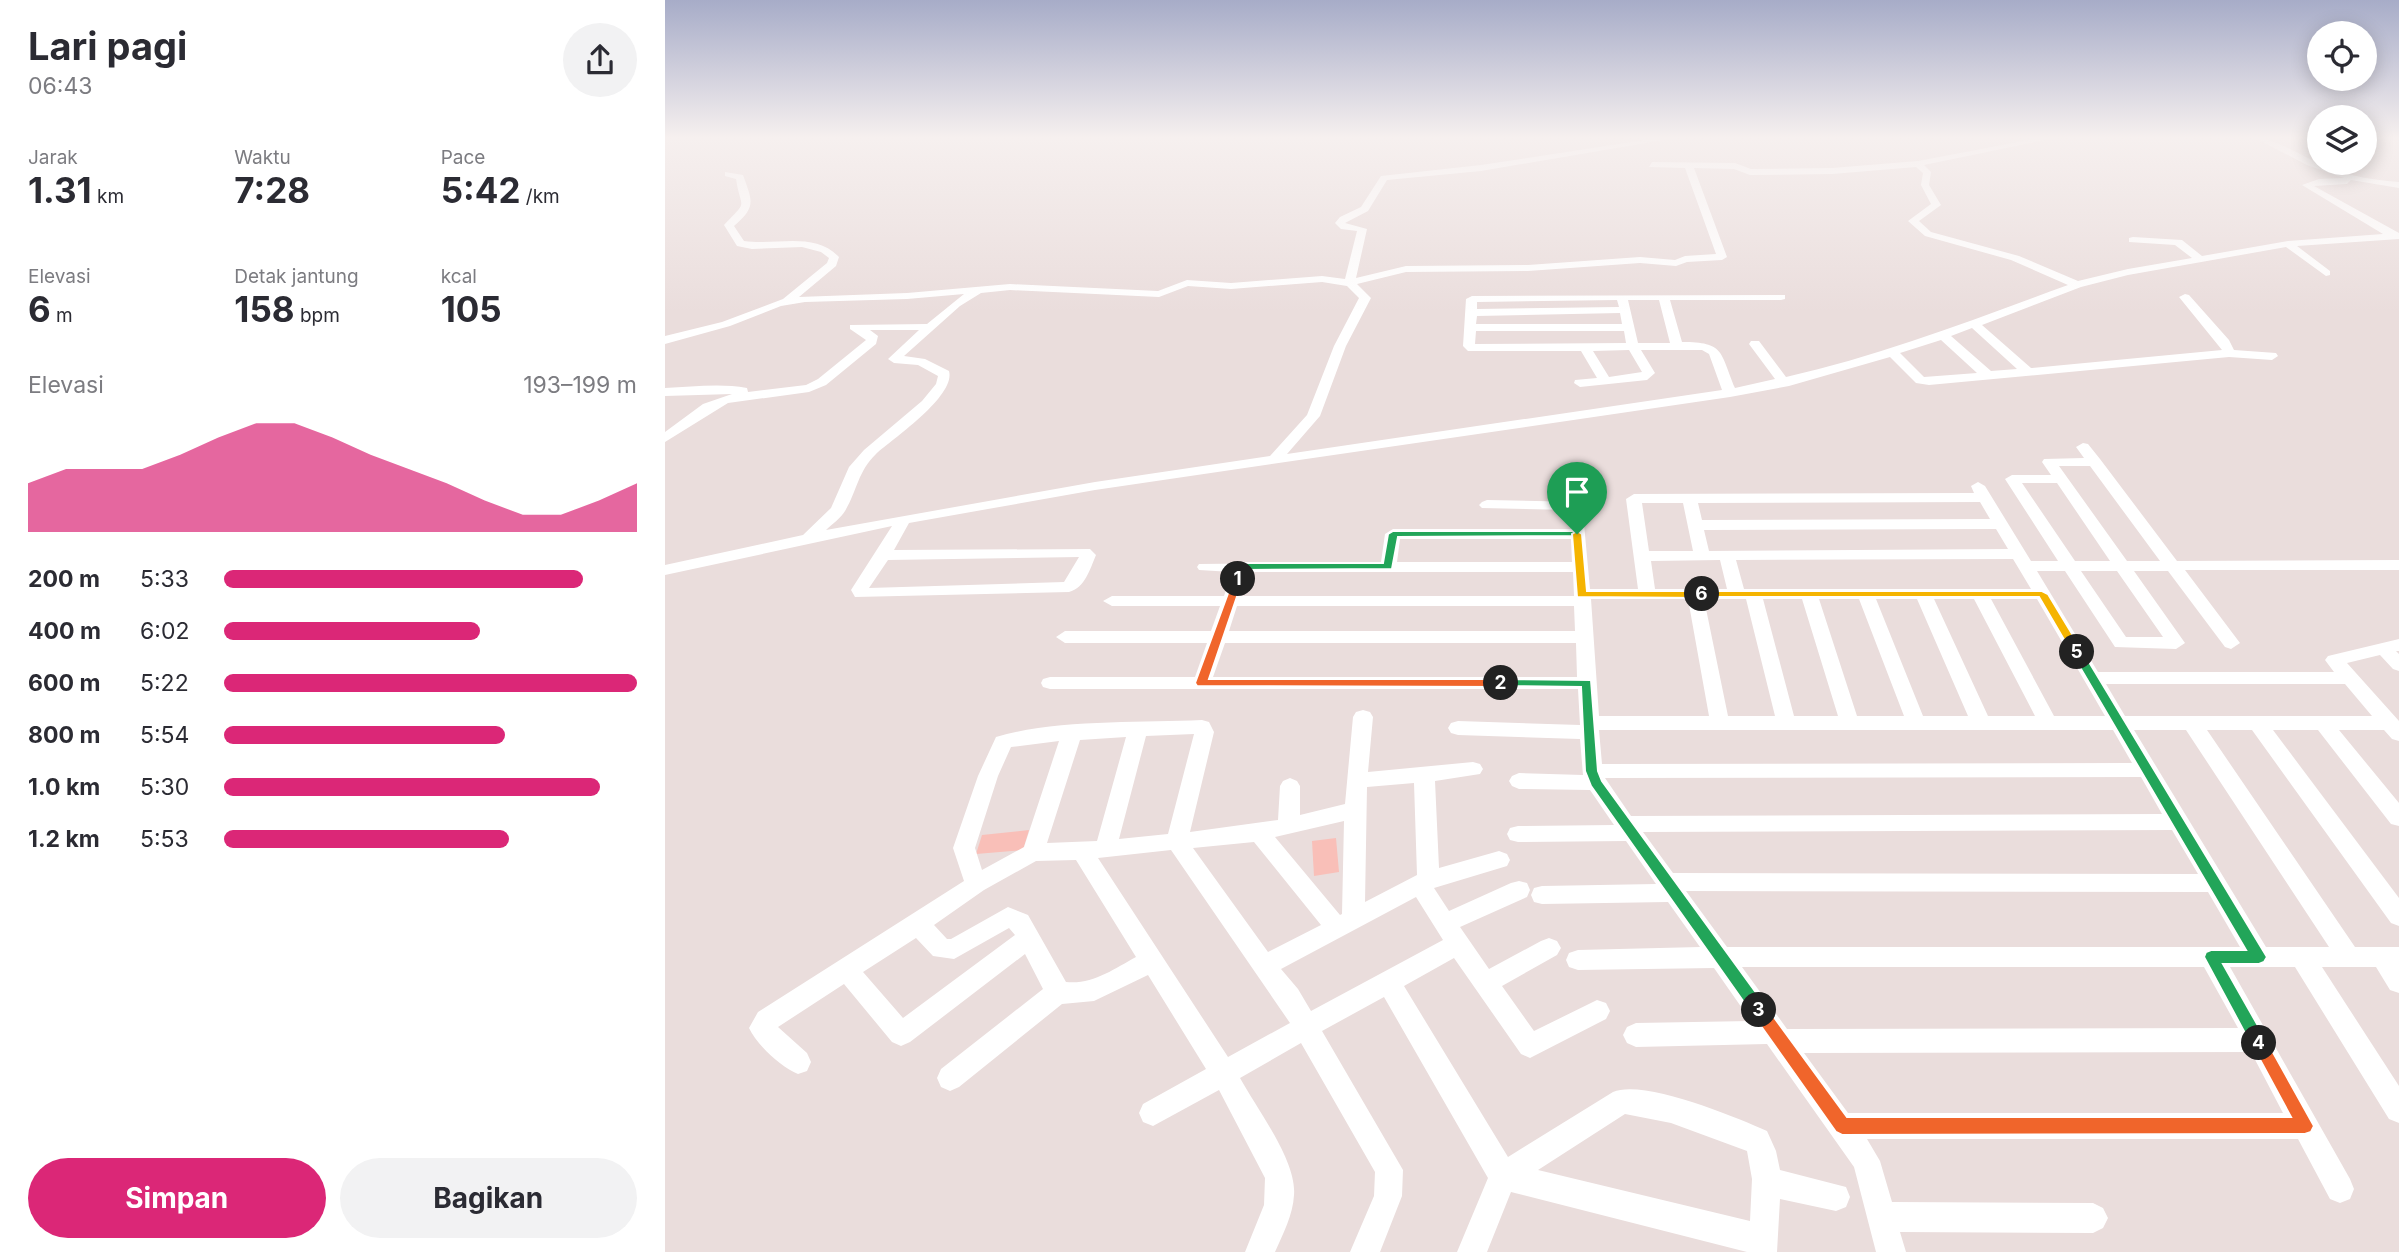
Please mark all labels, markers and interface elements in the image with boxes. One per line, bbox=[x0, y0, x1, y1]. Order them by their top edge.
map controls bbox=[2307, 21, 2377, 175]
button: locate bbox=[2307, 21, 2377, 91]
text: Lari pagi bbox=[28, 23, 187, 69]
button: share bbox=[563, 23, 637, 97]
text: 06:43 bbox=[28, 72, 92, 100]
button: layers bbox=[2307, 105, 2377, 175]
text: Jarak bbox=[28, 146, 78, 169]
text: Waktu bbox=[234, 146, 291, 169]
text: Pace bbox=[441, 146, 485, 169]
text: 1.31 bbox=[28, 169, 92, 211]
text: 7:28 bbox=[234, 169, 310, 211]
text: 5:42 bbox=[441, 169, 520, 211]
text: km bbox=[92, 185, 124, 208]
text: /km bbox=[520, 185, 560, 208]
text: Elevasi bbox=[28, 265, 91, 288]
text: Detak jantung bbox=[234, 265, 359, 288]
text: kcal bbox=[441, 265, 477, 288]
text: 6 bbox=[28, 288, 51, 330]
text: 158 bbox=[234, 288, 295, 330]
text: 105 bbox=[441, 288, 502, 330]
text: m bbox=[51, 304, 73, 327]
text: bpm bbox=[295, 304, 340, 327]
text: Elevasi bbox=[28, 371, 104, 399]
text: 193–199 m bbox=[523, 371, 637, 399]
pin bbox=[1547, 462, 1607, 534]
icon: arrive bbox=[1558, 473, 1596, 511]
pin: 1 bbox=[1221, 562, 1255, 596]
text: 200 m bbox=[28, 565, 100, 593]
text: 5:33 bbox=[140, 565, 189, 593]
text: 1 bbox=[1233, 567, 1242, 590]
pin: 6 bbox=[1685, 576, 1719, 612]
text: 6 bbox=[1695, 582, 1708, 605]
text: 400 m bbox=[28, 617, 101, 645]
text: 6:02 bbox=[140, 617, 189, 645]
pin: 5 bbox=[2059, 634, 2095, 670]
text: 5 bbox=[2070, 640, 2083, 663]
pin: 2 bbox=[1483, 666, 1519, 700]
text: 600 m bbox=[28, 669, 100, 697]
text: 5:22 bbox=[140, 669, 189, 697]
text: 2 bbox=[1495, 671, 1506, 694]
text: 800 m bbox=[28, 721, 100, 749]
text: 5:54 bbox=[140, 721, 189, 749]
text: 1.0 km bbox=[28, 773, 100, 801]
text: 5:30 bbox=[140, 773, 189, 801]
text: 1.2 km bbox=[28, 825, 100, 853]
text: 5:53 bbox=[140, 825, 189, 853]
pin: 3 bbox=[1741, 992, 1777, 1028]
text: 3 bbox=[1752, 998, 1765, 1021]
pin: 4 bbox=[2241, 1026, 2277, 1060]
text: 4 bbox=[2252, 1031, 2265, 1054]
button: Simpan bbox=[28, 1158, 326, 1238]
button: Bagikan bbox=[340, 1158, 637, 1238]

